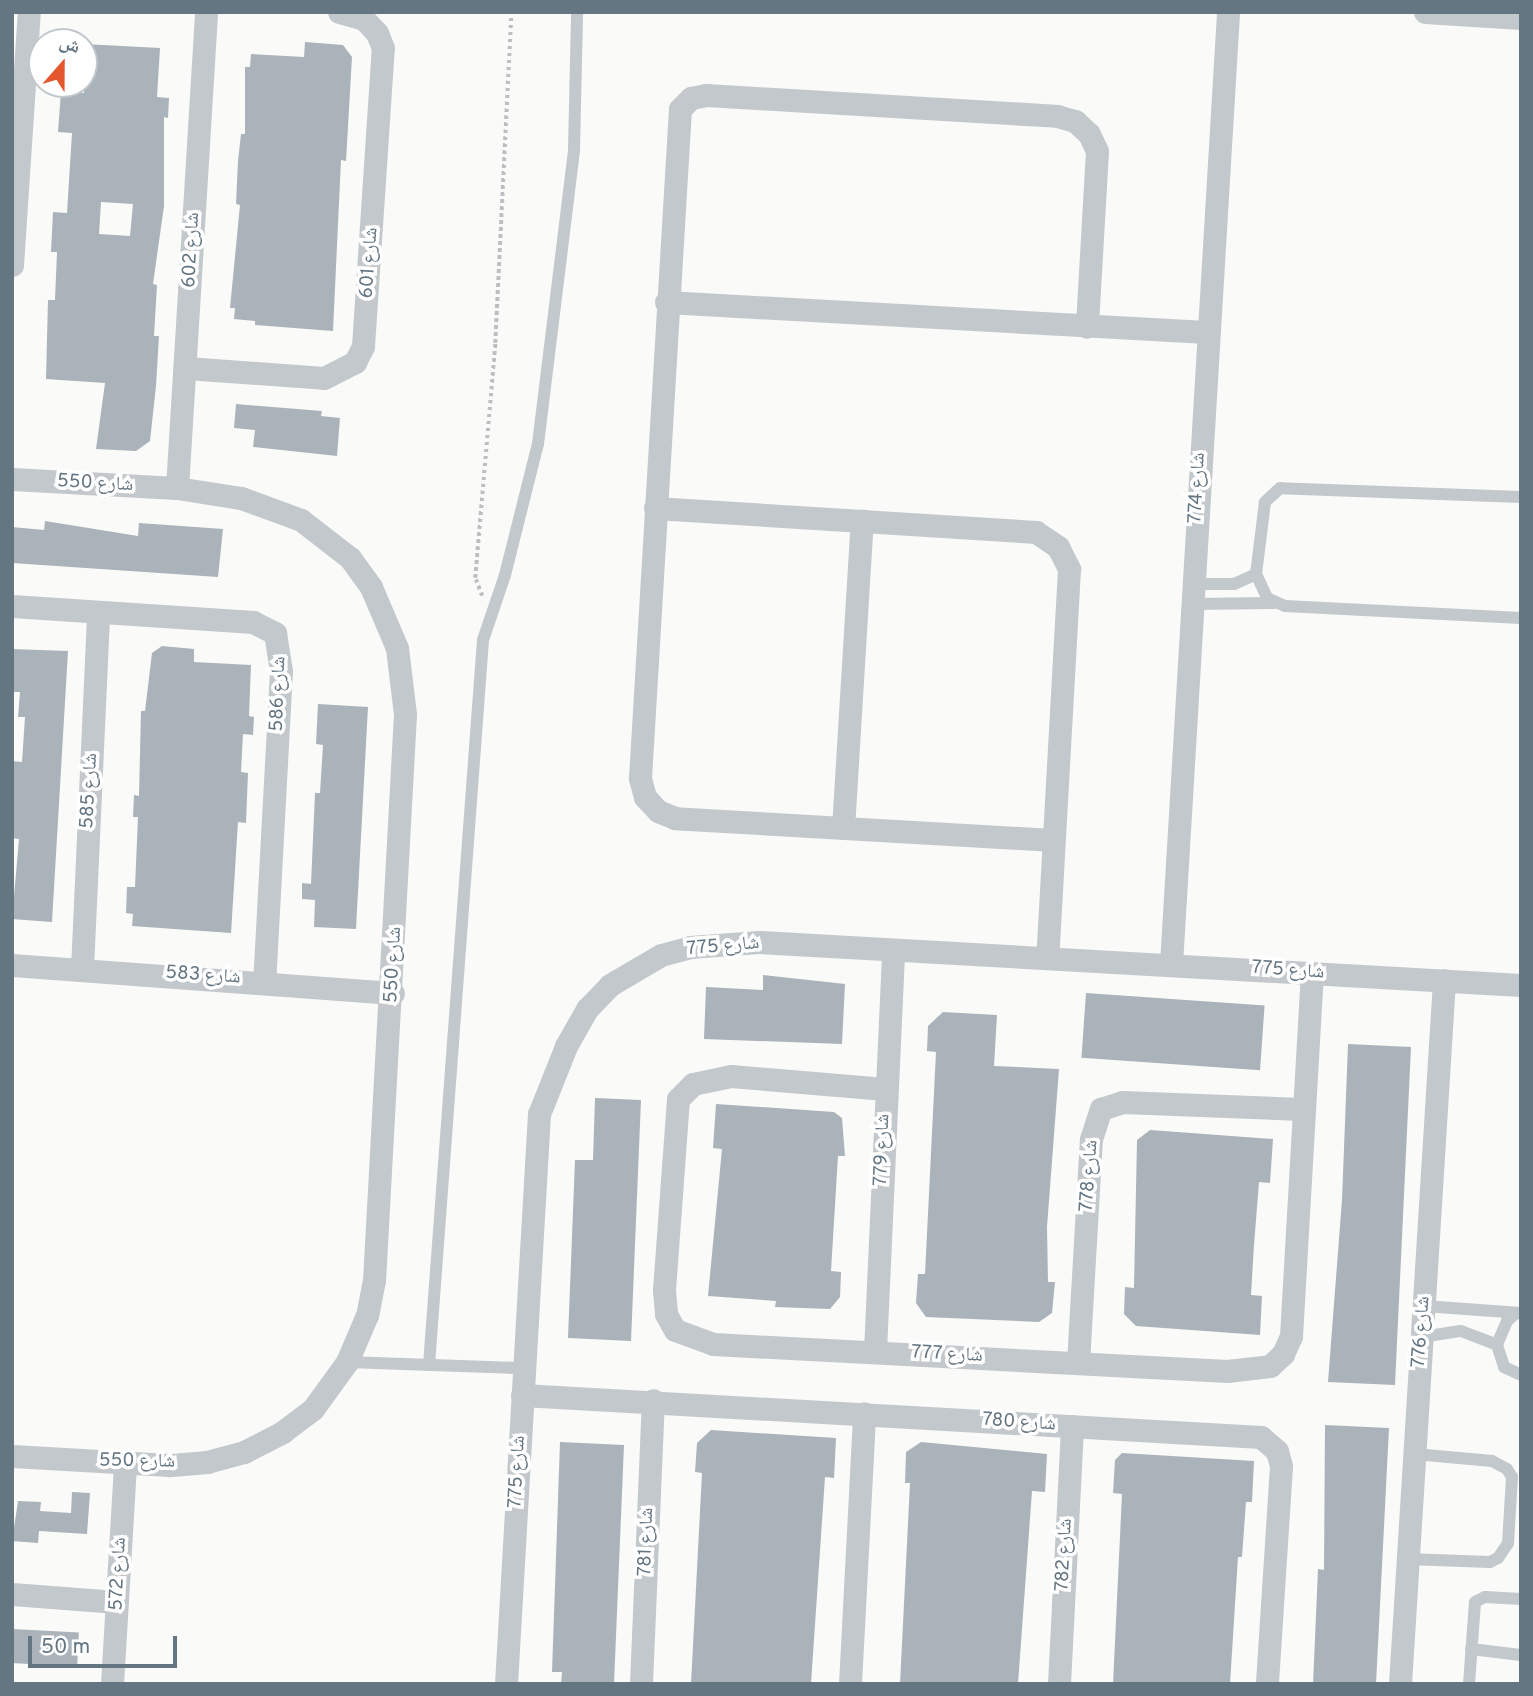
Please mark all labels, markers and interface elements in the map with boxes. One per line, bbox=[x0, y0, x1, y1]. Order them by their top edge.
north arrow bbox=[28, 28, 98, 98]
text: ش bbox=[56, 30, 84, 60]
street label: شارع 602 bbox=[179, 212, 205, 288]
street label: شارع 601 bbox=[356, 227, 384, 299]
street label: شارع 774 bbox=[1185, 452, 1211, 524]
street label: شارع 550 bbox=[56, 471, 134, 497]
street label: شارع 586 bbox=[266, 656, 292, 732]
street label: شارع 585 bbox=[77, 753, 103, 829]
street label: شارع 550 bbox=[381, 926, 407, 1004]
street label: شارع 775 bbox=[686, 932, 760, 962]
street label: شارع 775 bbox=[1251, 957, 1325, 985]
street label: شارع 583 bbox=[165, 962, 241, 990]
street label: شارع 779 bbox=[870, 1113, 896, 1187]
street label: شارع 778 bbox=[1076, 1139, 1104, 1213]
street label: شارع 776 bbox=[1408, 1296, 1436, 1368]
street label: شارع 777 bbox=[911, 1342, 983, 1368]
street label: شارع 780 bbox=[982, 1409, 1056, 1437]
street label: شارع 775 bbox=[505, 1435, 531, 1509]
street label: شارع 550 bbox=[99, 1450, 175, 1474]
street label: شارع 781 bbox=[634, 1507, 660, 1577]
street label: شارع 782 bbox=[1052, 1518, 1078, 1592]
street label: شارع 572 bbox=[106, 1537, 132, 1611]
scale bar bbox=[32, 1622, 180, 1666]
text: 50 m bbox=[41, 1634, 90, 1661]

